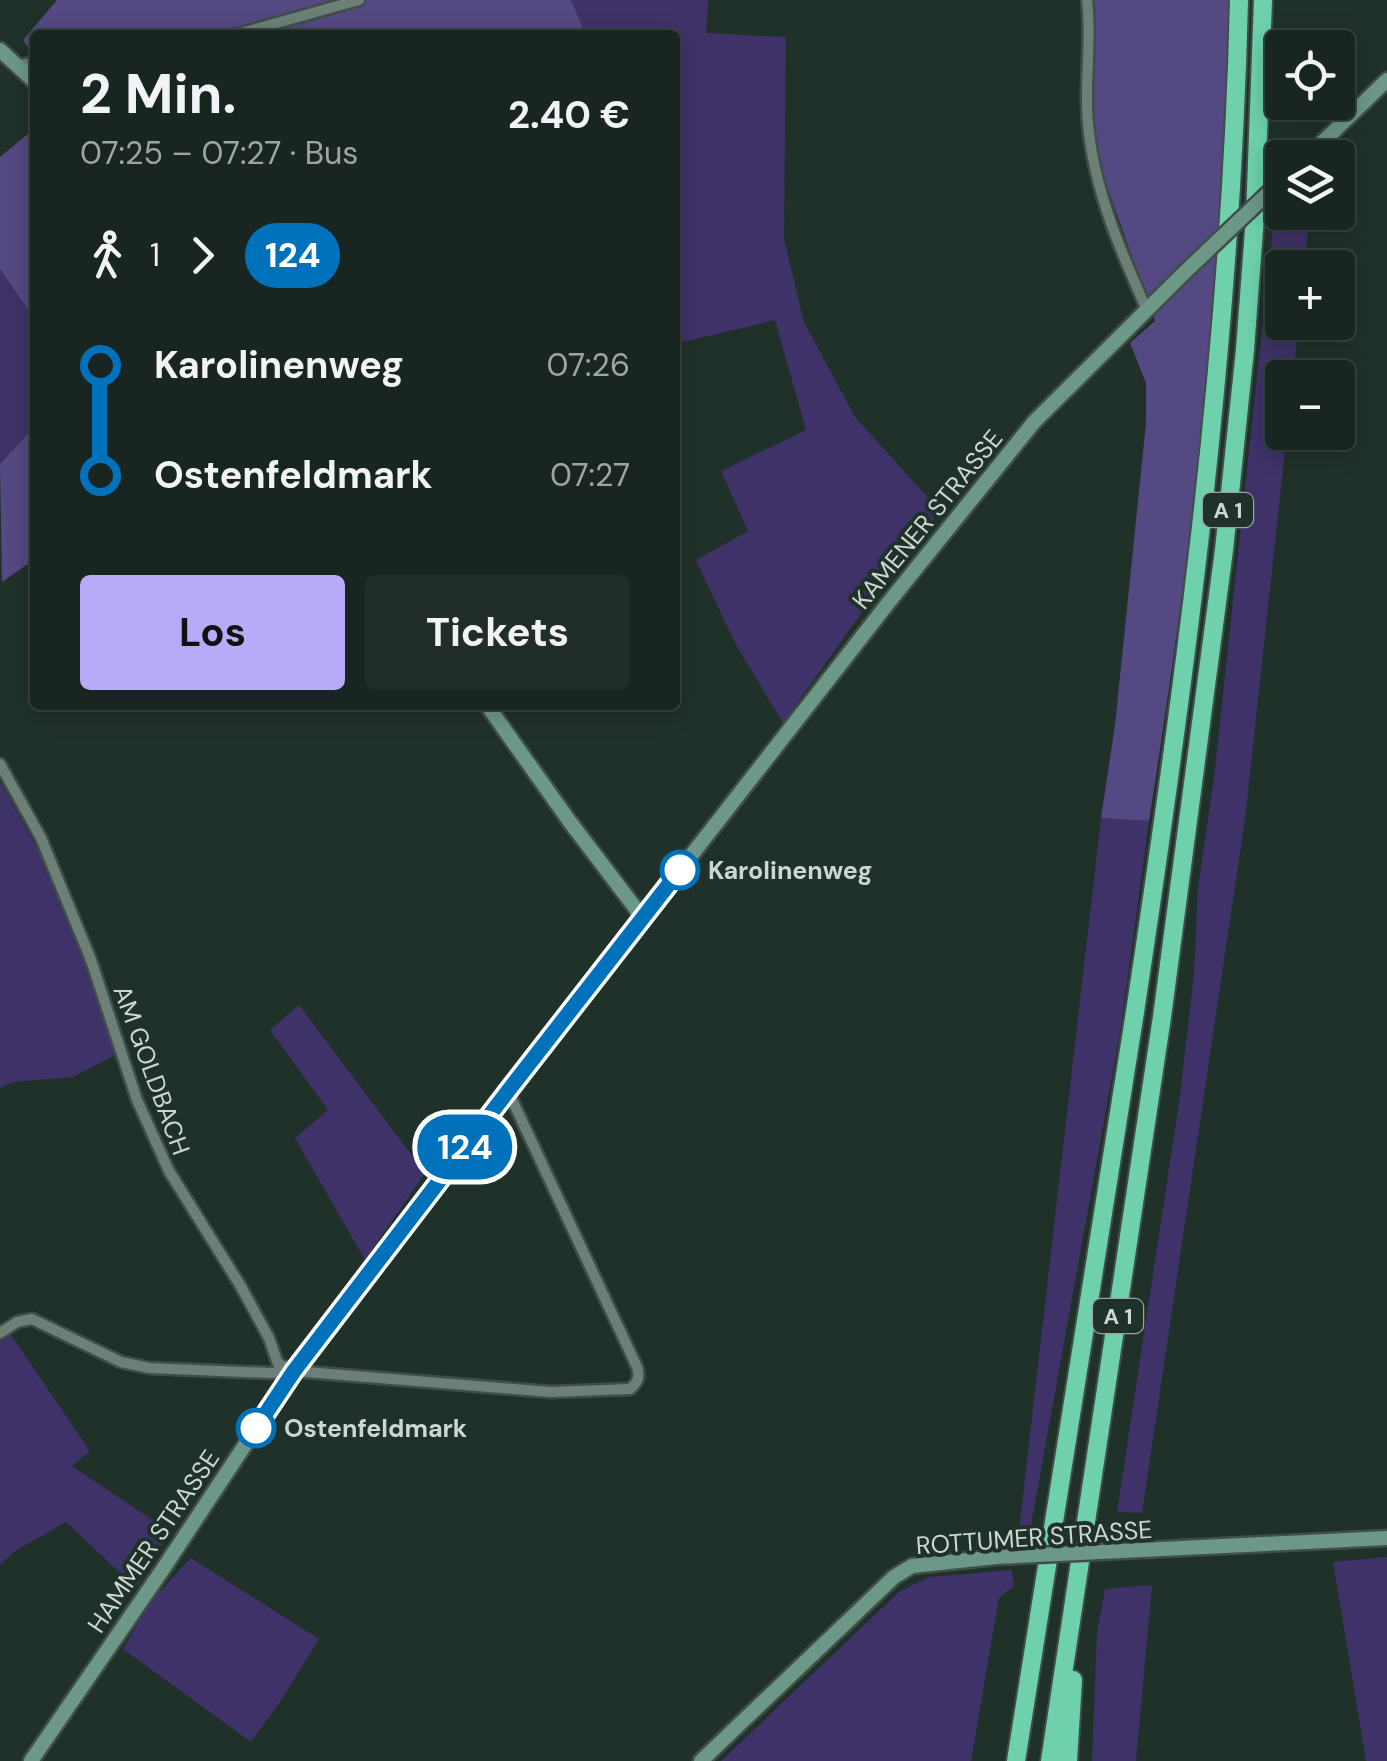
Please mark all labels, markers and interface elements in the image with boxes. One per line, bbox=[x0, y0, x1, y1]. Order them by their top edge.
map controls bbox=[1265, 30, 1355, 450]
button: locate bbox=[1265, 30, 1355, 120]
text: 2 Min. bbox=[80, 58, 236, 130]
text: 2.40 € bbox=[508, 90, 630, 140]
text: 07:25 – 07:27 · Bus bbox=[80, 132, 358, 174]
button: layers bbox=[1265, 140, 1355, 230]
icon: walk bbox=[80, 228, 135, 283]
icon: forward bbox=[175, 228, 230, 283]
text: 124 bbox=[265, 232, 320, 278]
text: 1 bbox=[150, 234, 160, 276]
button: + bbox=[1265, 250, 1355, 340]
text: Karolinenweg bbox=[154, 340, 404, 390]
text: 07:26 bbox=[546, 344, 630, 386]
button: − bbox=[1265, 360, 1355, 450]
street label: KAMENER STRASSE bbox=[845, 423, 1010, 616]
text: Ostenfeldmark bbox=[154, 450, 433, 500]
text: 07:27 bbox=[550, 454, 630, 496]
road number: A 1 bbox=[1203, 493, 1253, 527]
button: Los bbox=[80, 575, 345, 690]
button: Tickets bbox=[365, 575, 630, 690]
marker: Karolinenweg bbox=[661, 851, 699, 889]
place label: Karolinenweg bbox=[708, 854, 872, 887]
street label: AM GOLDBACH bbox=[106, 981, 198, 1160]
line badge: 124 bbox=[408, 1114, 522, 1180]
text: 124 bbox=[437, 1124, 493, 1170]
road number: A 1 bbox=[1093, 1299, 1143, 1333]
marker: Ostenfeldmark bbox=[237, 1409, 275, 1447]
place label: Ostenfeldmark bbox=[284, 1412, 468, 1445]
street label: HAMMER STRASSE bbox=[80, 1443, 227, 1639]
street label: ROTTUMER STRASSE bbox=[915, 1513, 1153, 1562]

